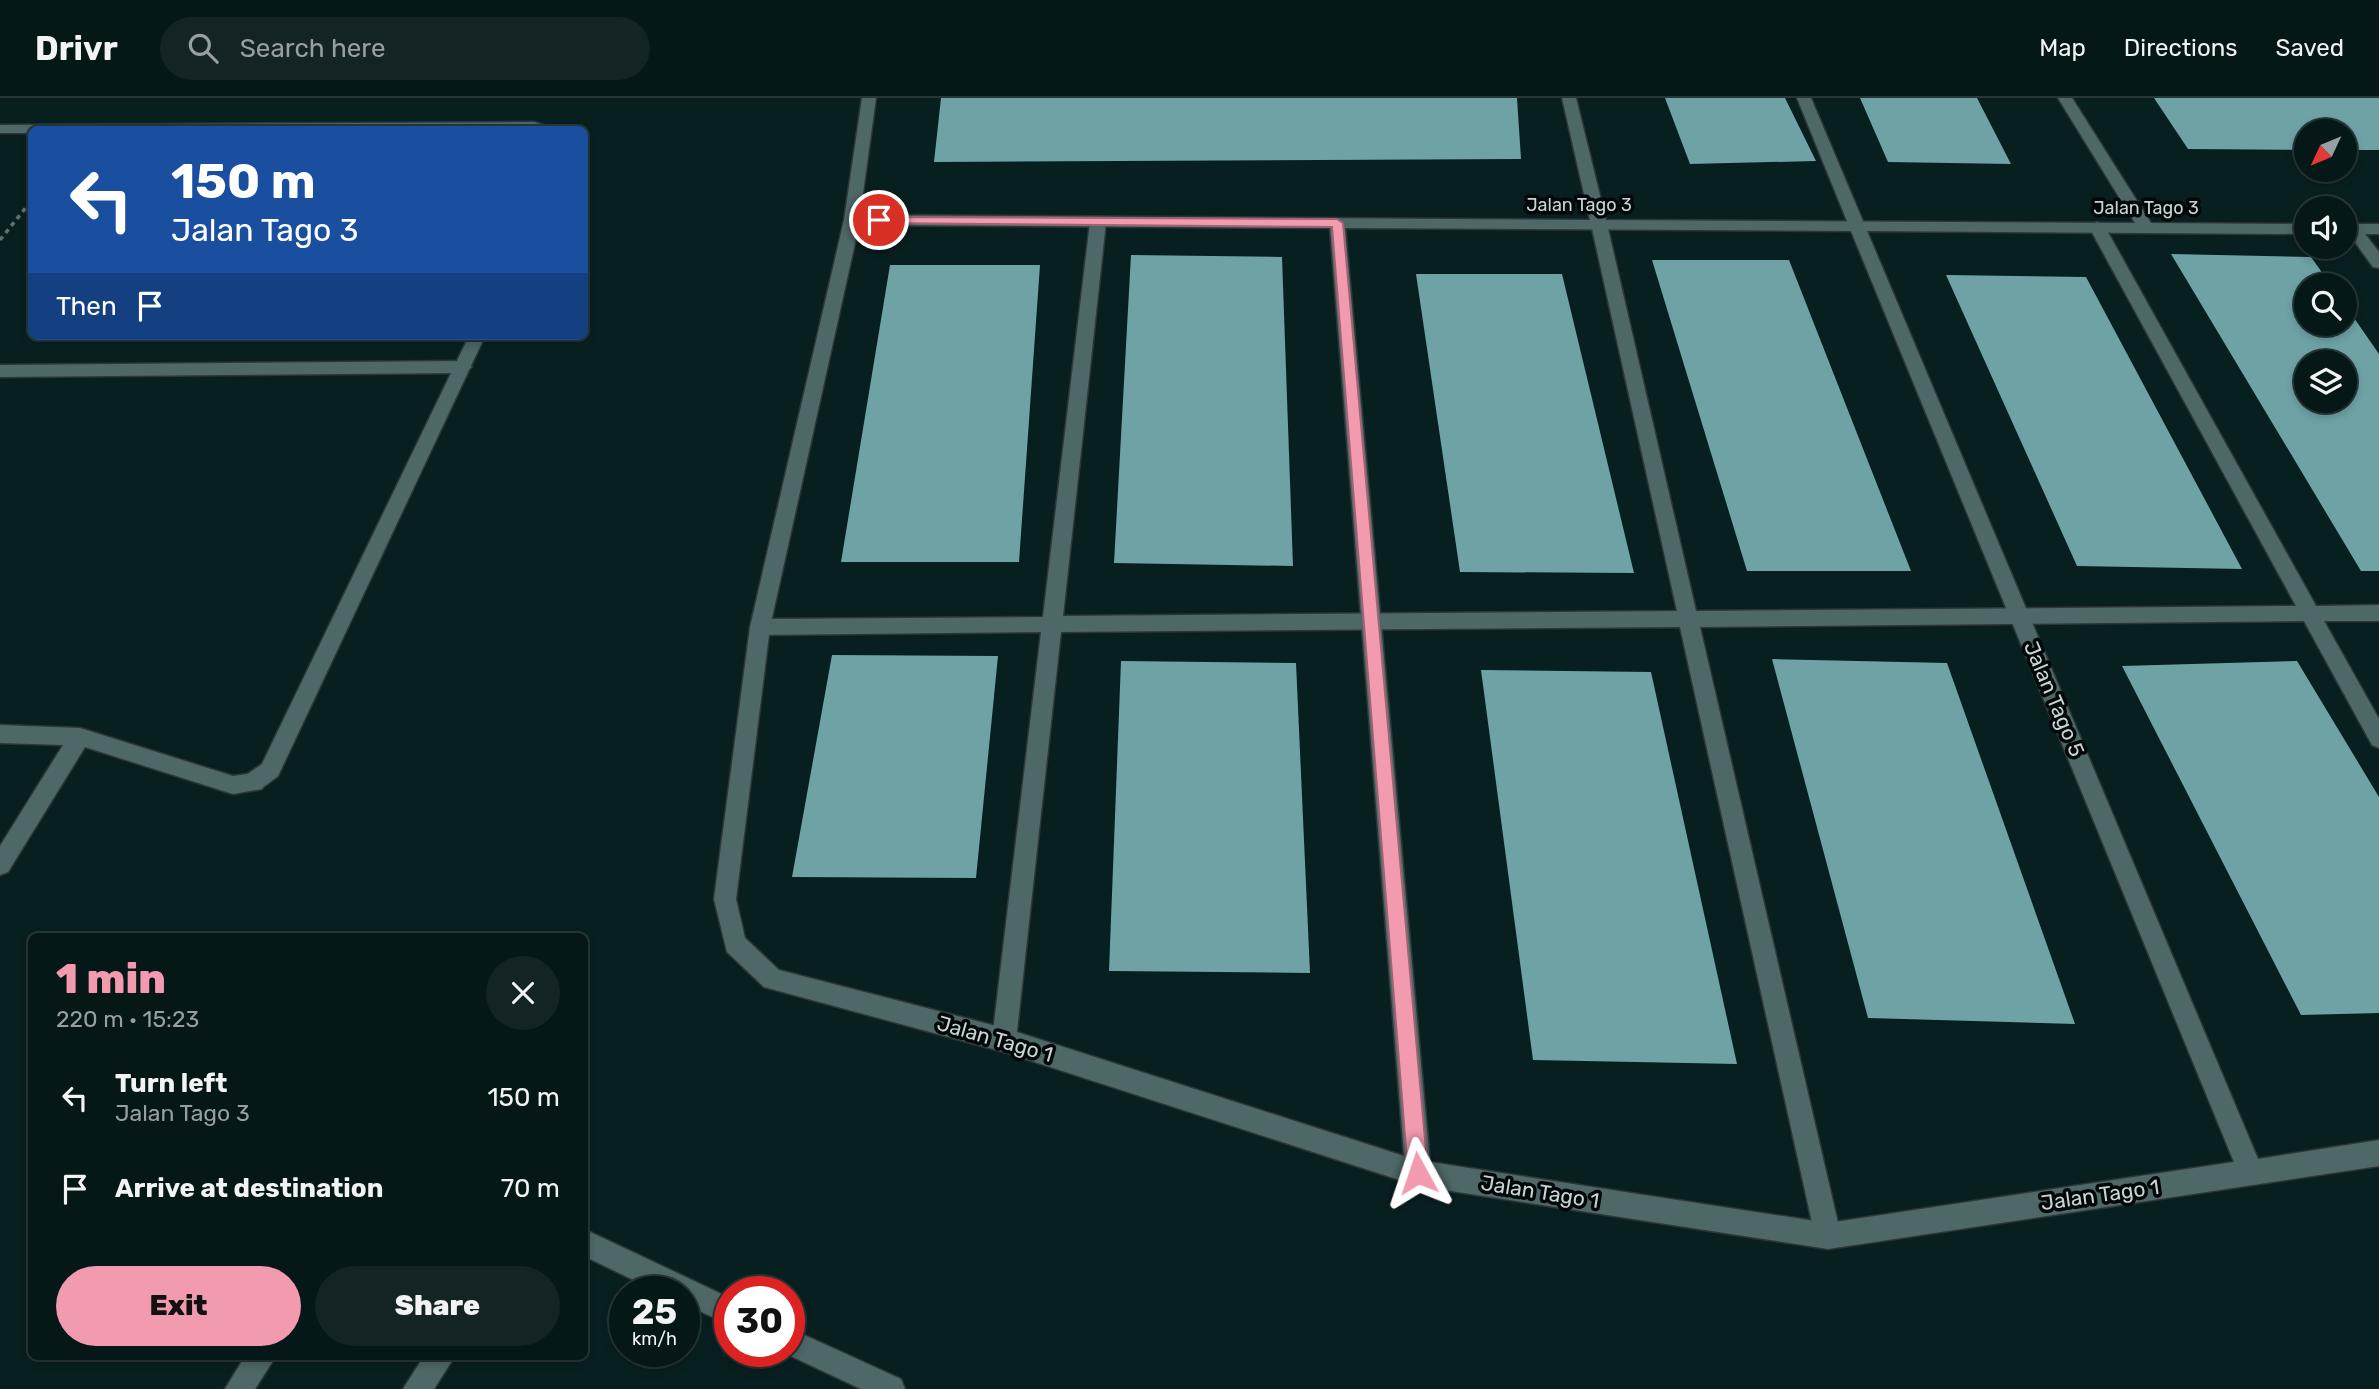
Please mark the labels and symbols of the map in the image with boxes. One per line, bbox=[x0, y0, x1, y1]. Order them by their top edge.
north arrow bbox=[2294, 119, 2357, 182]
pin bbox=[849, 190, 909, 250]
street label: Jalan Tago 3 bbox=[1526, 194, 1632, 216]
street label: Jalan Tago 3 bbox=[2093, 197, 2199, 219]
street label: Jalan Tago 5 bbox=[2019, 637, 2090, 760]
street label: Jalan Tago 1 bbox=[934, 1010, 1056, 1067]
position arrow bbox=[1381, 1136, 1455, 1210]
street label: Jalan Tago 1 bbox=[1479, 1170, 1601, 1213]
street label: Jalan Tago 1 bbox=[2039, 1174, 2161, 1215]
speed limit sign: 30 bbox=[714, 1276, 805, 1367]

